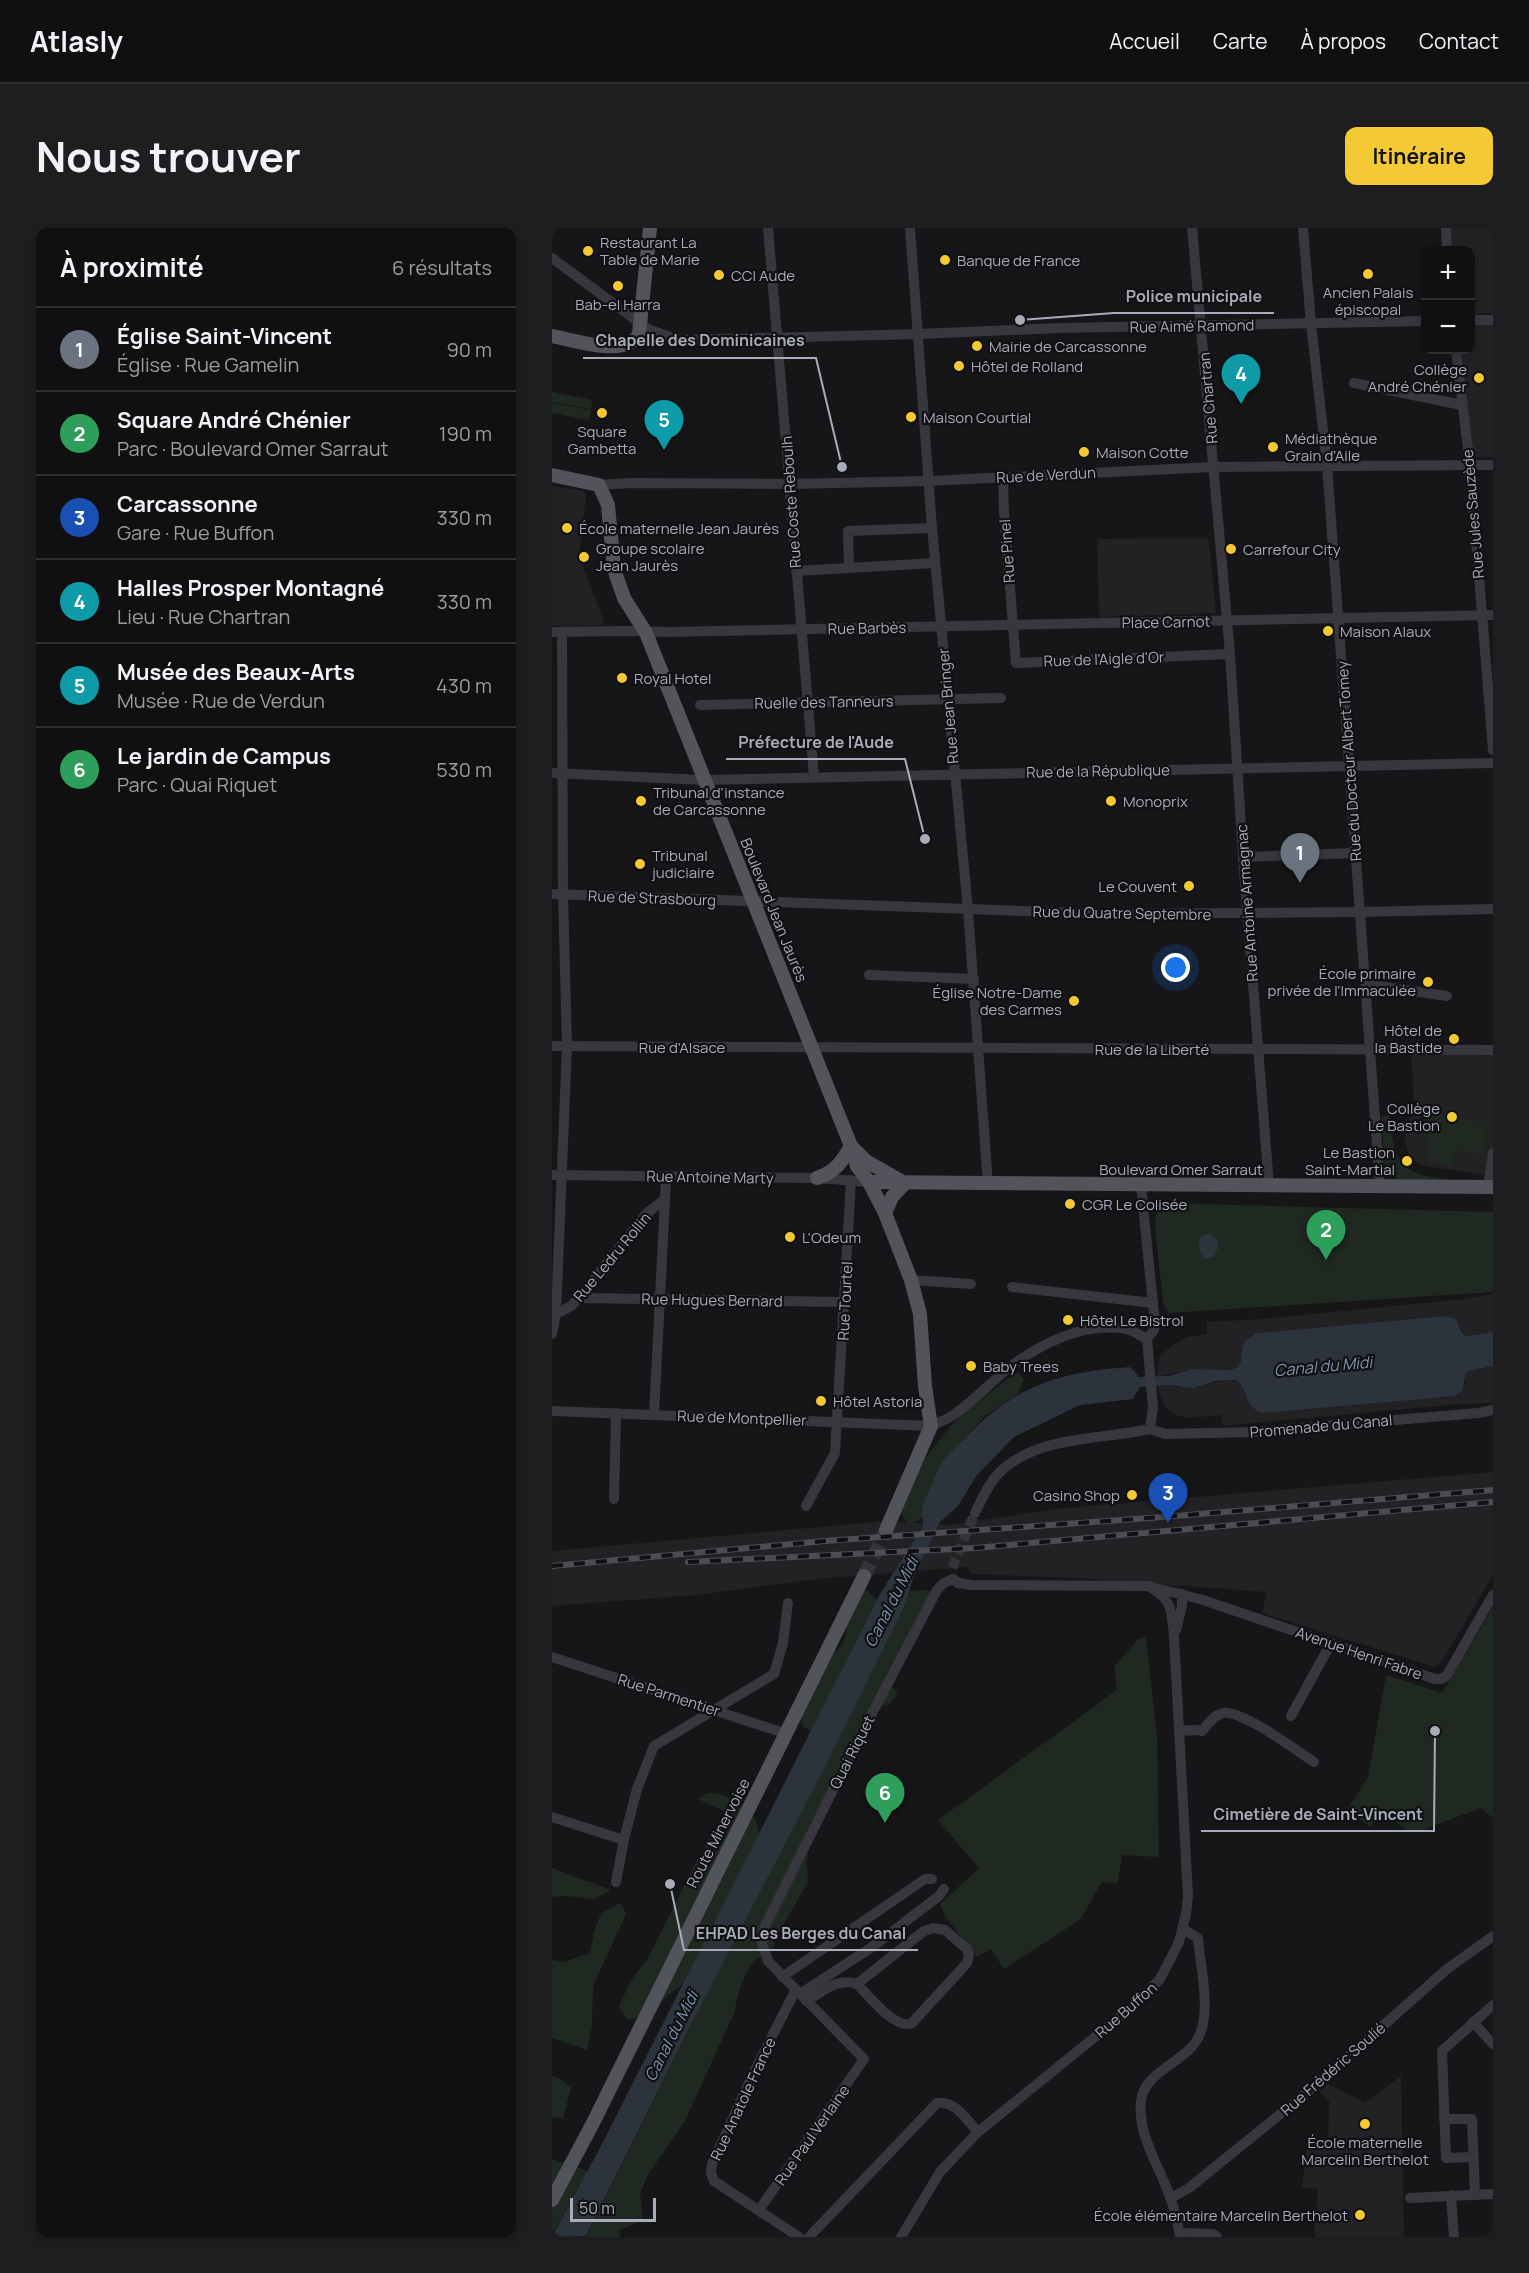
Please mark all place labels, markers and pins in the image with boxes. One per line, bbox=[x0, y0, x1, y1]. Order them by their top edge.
place label: Restaurant La Table de Marie bbox=[600, 232, 700, 270]
marker: Restaurant La Table de Marie bbox=[581, 244, 595, 258]
place label: Banque de France bbox=[957, 250, 1081, 271]
marker: Banque de France bbox=[938, 253, 952, 267]
place label: CCI Aude bbox=[731, 265, 795, 286]
marker: Ancien Palais épiscopal bbox=[1361, 267, 1375, 281]
marker: CCI Aude bbox=[712, 268, 726, 282]
marker: Bab-el Harra bbox=[611, 279, 625, 293]
callout: Police municipale bbox=[1114, 279, 1274, 313]
place label: Ancien Palais épiscopal bbox=[1323, 282, 1413, 320]
place label: Bab-el Harra bbox=[575, 294, 661, 315]
callout: Chapelle des Dominicaines bbox=[583, 324, 816, 358]
place label: Mairie de Carcassonne bbox=[989, 336, 1147, 357]
marker: Mairie de Carcassonne bbox=[970, 339, 984, 353]
pin: 4 bbox=[1222, 354, 1260, 404]
place label: Hôtel de Rolland bbox=[971, 356, 1083, 377]
marker: Hôtel de Rolland bbox=[952, 359, 966, 373]
place label: Collège André Chénier bbox=[1368, 359, 1468, 397]
marker: Collège André Chénier bbox=[1472, 371, 1486, 385]
pin: 5 bbox=[644, 400, 684, 450]
marker: Square Gambetta bbox=[595, 406, 609, 420]
place label: Maison Courtial bbox=[923, 407, 1031, 428]
marker: Maison Courtial bbox=[904, 410, 918, 424]
place label: Square Gambetta bbox=[568, 421, 636, 459]
place label: Médiathèque Grain d'Aile bbox=[1285, 428, 1378, 466]
marker: Médiathèque Grain d'Aile bbox=[1266, 440, 1280, 454]
place label: Maison Cotte bbox=[1096, 442, 1189, 463]
marker: Maison Cotte bbox=[1077, 445, 1091, 459]
place label: École maternelle Jean Jaurès bbox=[579, 518, 779, 539]
marker: École maternelle Jean Jaurès bbox=[560, 521, 574, 535]
place label: Groupe scolaire Jean Jaurès bbox=[596, 538, 705, 576]
place label: Carrefour City bbox=[1243, 539, 1341, 560]
marker: Carrefour City bbox=[1224, 542, 1238, 556]
marker: Groupe scolaire Jean Jaurès bbox=[577, 550, 591, 564]
place label: Maison Alaux bbox=[1340, 621, 1431, 642]
marker: Maison Alaux bbox=[1321, 624, 1335, 638]
place label: Royal Hotel bbox=[634, 668, 712, 689]
marker: Royal Hotel bbox=[615, 671, 629, 685]
callout: Préfecture de l'Aude bbox=[726, 725, 905, 759]
place label: Tribunal d'instance de Carcassonne bbox=[653, 782, 785, 820]
place label: Monoprix bbox=[1123, 791, 1188, 812]
marker: Tribunal d'instance de Carcassonne bbox=[634, 794, 648, 808]
marker: Monoprix bbox=[1104, 794, 1118, 808]
pin: 1 bbox=[1280, 834, 1320, 883]
place label: Tribunal judiciaire bbox=[651, 845, 715, 883]
marker: Tribunal judiciaire bbox=[633, 857, 647, 871]
place label: Le Couvent bbox=[1098, 876, 1177, 897]
marker: Le Couvent bbox=[1182, 879, 1196, 893]
place label: École primaire privée de l'Immaculée bbox=[1268, 963, 1416, 1001]
marker: École primaire privée de l'Immaculée bbox=[1421, 975, 1435, 989]
place label: Église Notre-Dame des Carmes bbox=[933, 982, 1062, 1020]
marker: Église Notre-Dame des Carmes bbox=[1067, 994, 1081, 1008]
place label: Hôtel de la Bastide bbox=[1375, 1020, 1442, 1058]
marker: Hôtel de la Bastide bbox=[1447, 1032, 1461, 1046]
place label: Collège Le Bastion bbox=[1368, 1098, 1440, 1136]
marker: Collège Le Bastion bbox=[1445, 1110, 1459, 1124]
place label: Le Bastion Saint-Martial bbox=[1305, 1142, 1395, 1180]
marker: Le Bastion Saint-Martial bbox=[1400, 1154, 1414, 1168]
place label: CGR Le Colisée bbox=[1082, 1194, 1187, 1215]
marker: CGR Le Colisée bbox=[1063, 1197, 1077, 1211]
pin: 2 bbox=[1306, 1210, 1346, 1260]
place label: L'Odeum bbox=[802, 1227, 861, 1248]
marker: L'Odeum bbox=[783, 1230, 797, 1244]
place label: Hôtel Le Bistrol bbox=[1080, 1310, 1184, 1331]
marker: Hôtel Le Bistrol bbox=[1061, 1313, 1075, 1327]
place label: Baby Trees bbox=[983, 1356, 1059, 1377]
marker: Baby Trees bbox=[964, 1359, 978, 1373]
place label: Hôtel Astoria bbox=[833, 1391, 922, 1412]
marker: Hôtel Astoria bbox=[814, 1394, 828, 1408]
pin: 3 bbox=[1148, 1474, 1188, 1523]
place label: Casino Shop bbox=[1033, 1485, 1120, 1506]
marker: Casino Shop bbox=[1125, 1488, 1139, 1502]
pin: 6 bbox=[866, 1774, 904, 1823]
callout: Cimetière de Saint-Vincent bbox=[1201, 1797, 1434, 1831]
callout: EHPAD Les Berges du Canal bbox=[684, 1916, 918, 1950]
marker: École maternelle Marcelin Berthelot bbox=[1358, 2117, 1372, 2131]
place label: École maternelle Marcelin Berthelot bbox=[1301, 2132, 1429, 2170]
place label: École élémentaire Marcelin Berthelot bbox=[1094, 2205, 1348, 2226]
marker: École élémentaire Marcelin Berthelot bbox=[1353, 2208, 1367, 2222]

